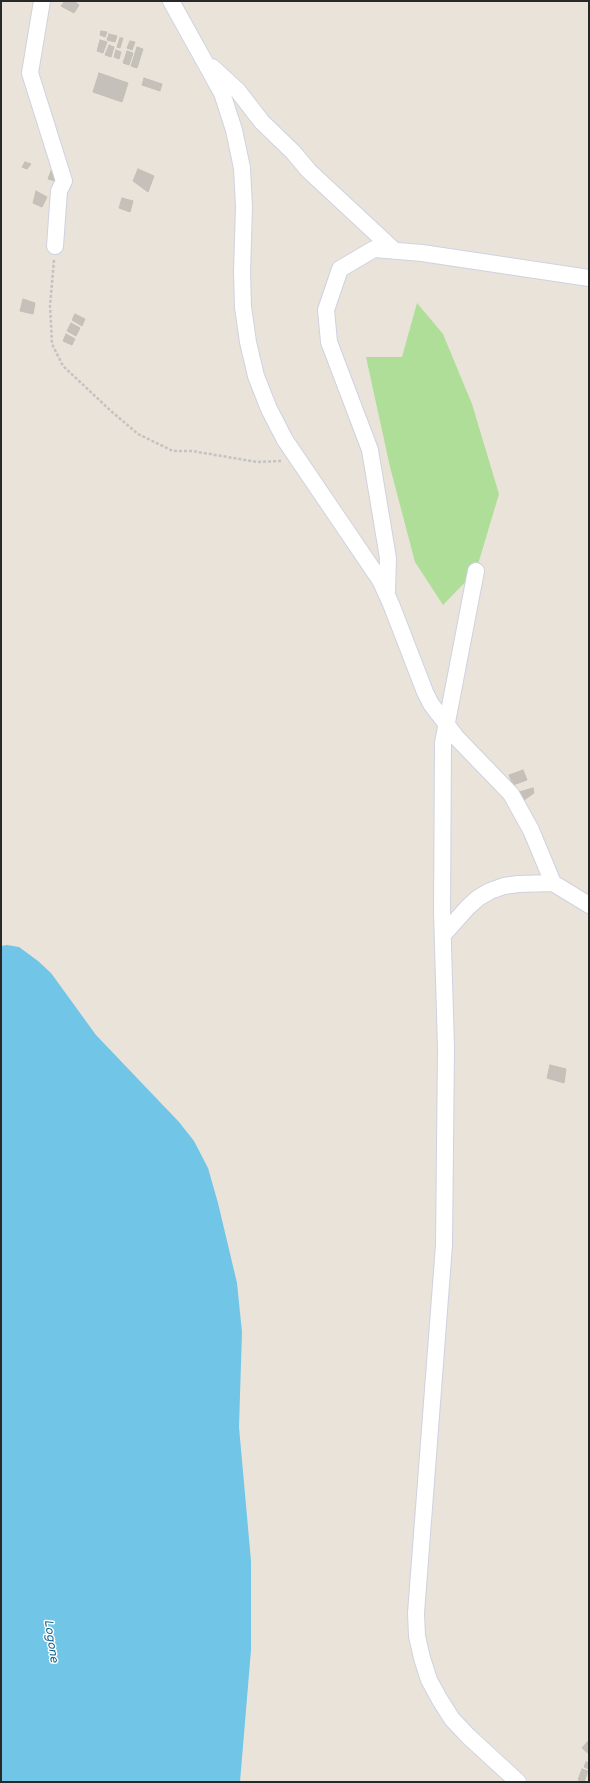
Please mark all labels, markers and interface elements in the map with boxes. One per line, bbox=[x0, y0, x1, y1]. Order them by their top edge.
water label: Logone bbox=[41, 1619, 61, 1663]

